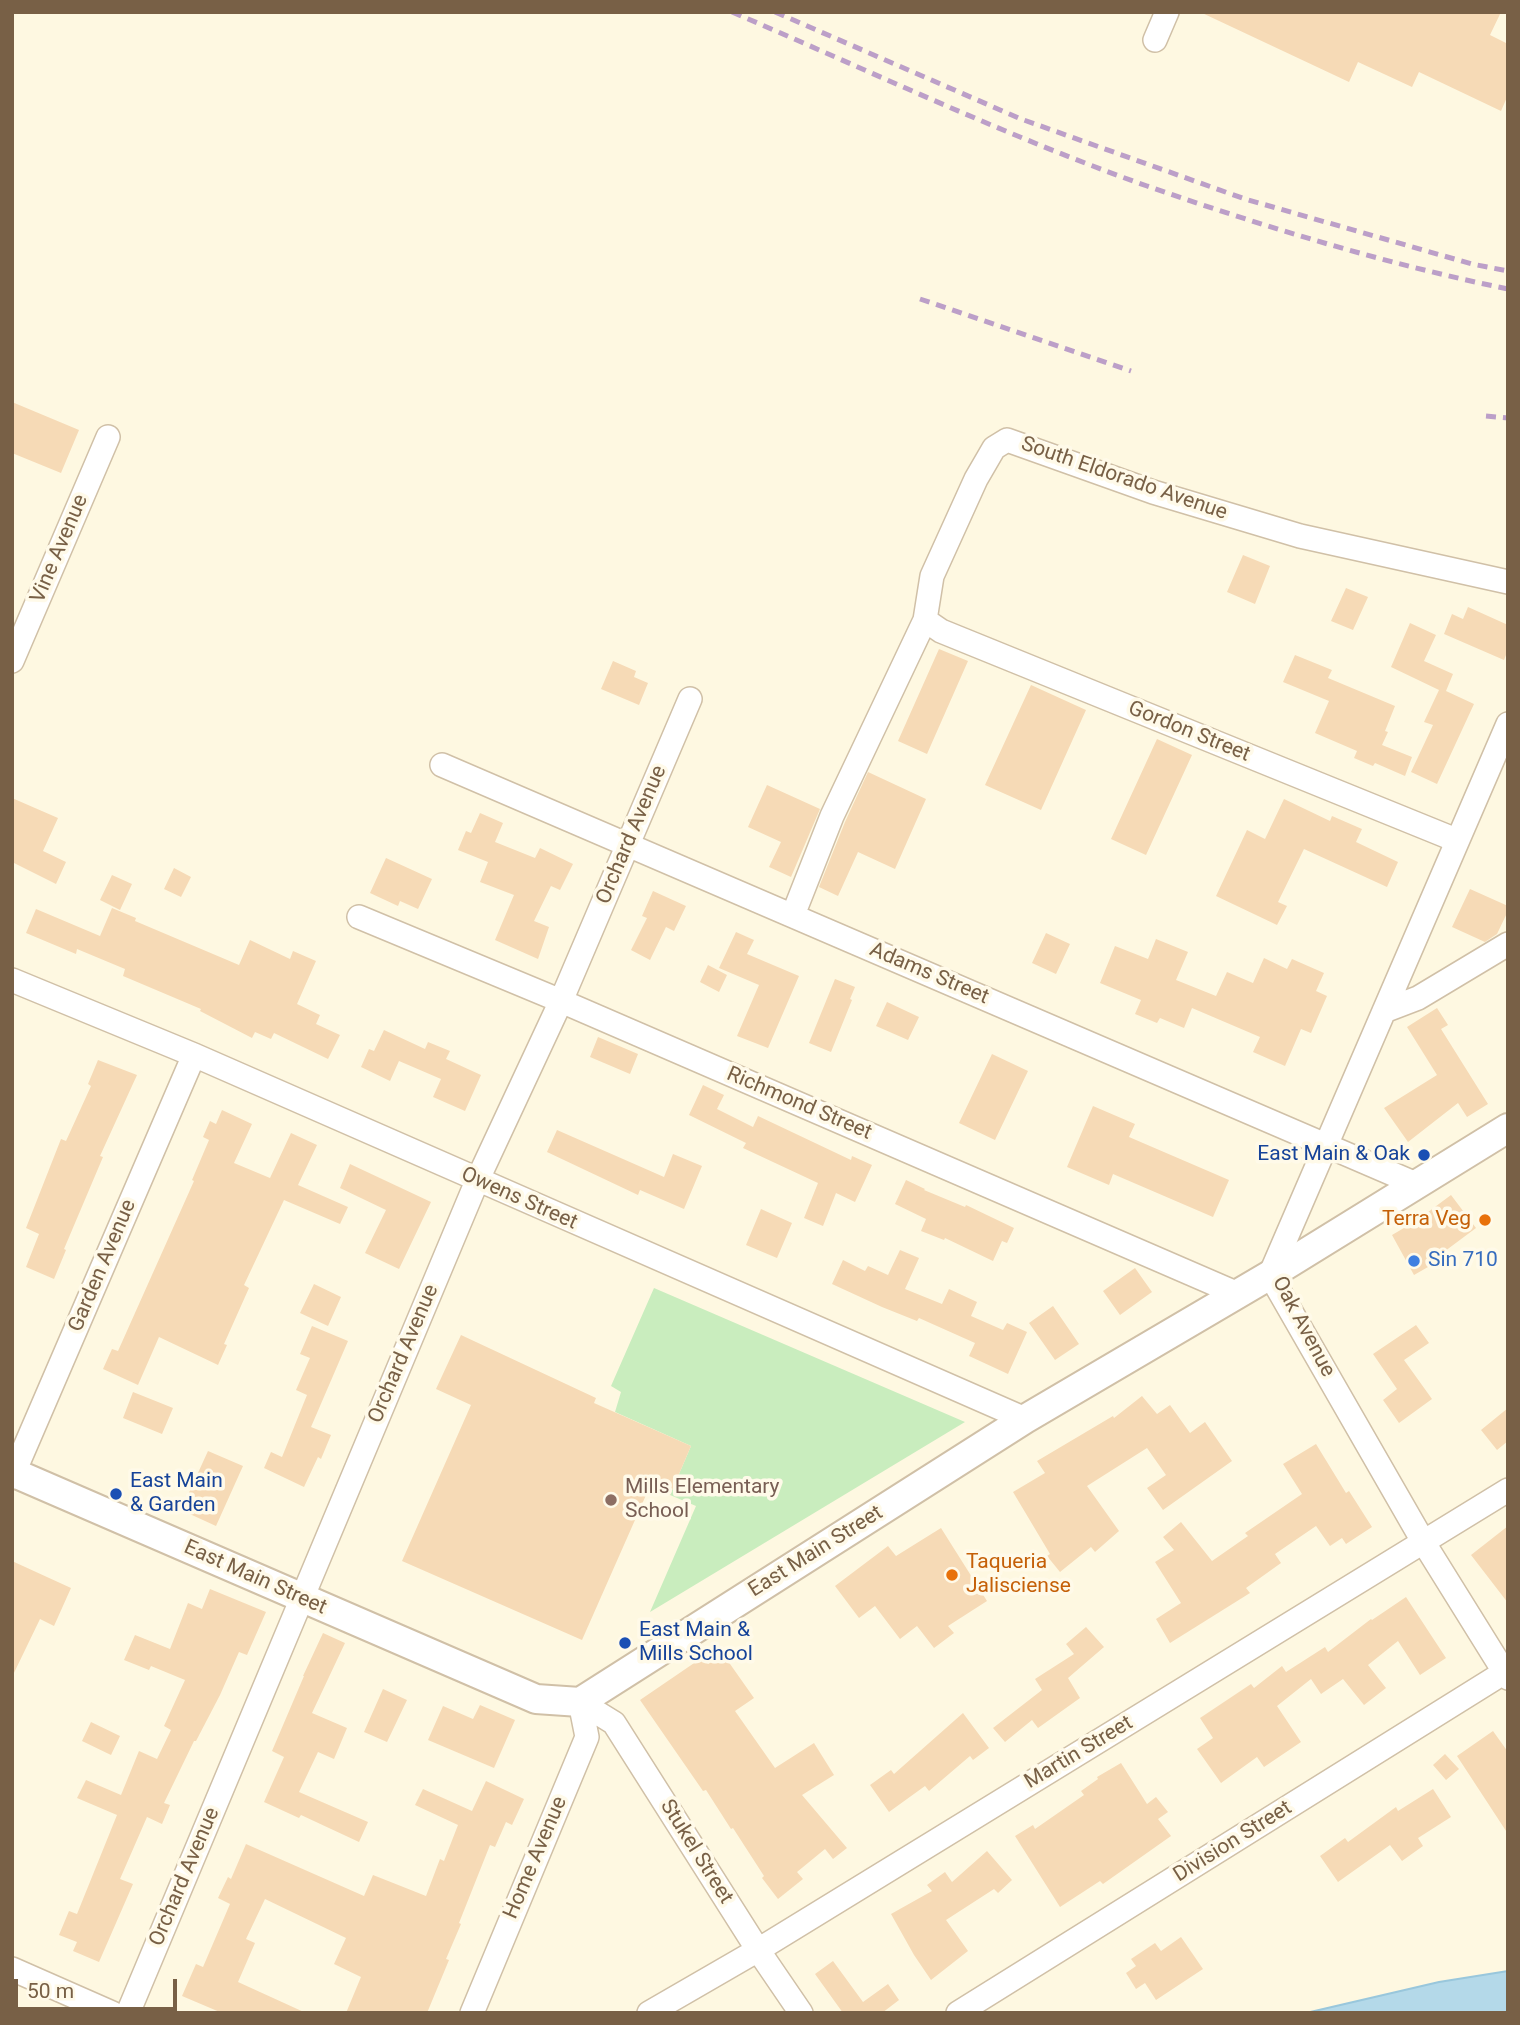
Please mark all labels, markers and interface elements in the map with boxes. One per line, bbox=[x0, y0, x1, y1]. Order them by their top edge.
street label: South Eldorado Avenue bbox=[1018, 432, 1230, 526]
street label: Vine Avenue bbox=[26, 491, 94, 607]
street label: Gordon Street bbox=[1124, 696, 1254, 768]
street label: Orchard Avenue bbox=[591, 762, 673, 908]
street label: Adams Street bbox=[866, 938, 992, 1010]
street label: Richmond Street bbox=[723, 1062, 875, 1146]
place label: East Main & Oak bbox=[1257, 1142, 1410, 1168]
marker: East Main & Oak bbox=[1416, 1147, 1432, 1163]
street label: Owens Street bbox=[457, 1162, 581, 1236]
street label: Garden Avenue bbox=[64, 1196, 142, 1336]
place label: Terra Veg bbox=[1382, 1207, 1471, 1233]
marker: Terra Veg bbox=[1477, 1212, 1493, 1228]
place label: Sin 710 bbox=[1428, 1248, 1498, 1274]
marker: Sin 710 bbox=[1406, 1253, 1422, 1269]
street label: Oak Avenue bbox=[1266, 1272, 1340, 1382]
street label: Orchard Avenue bbox=[363, 1281, 445, 1427]
place label: East Main & Garden bbox=[130, 1469, 223, 1519]
place label: Mills Elementary School bbox=[625, 1475, 780, 1525]
marker: East Main & Garden bbox=[108, 1486, 124, 1502]
marker: Mills Elementary School bbox=[603, 1492, 619, 1508]
street label: East Main Street bbox=[744, 1501, 888, 1603]
street label: East Main Street bbox=[180, 1535, 330, 1621]
place label: Taqueria Jalisciense bbox=[966, 1550, 1071, 1600]
marker: Taqueria Jalisciense bbox=[944, 1567, 960, 1583]
place label: East Main & Mills School bbox=[639, 1618, 753, 1668]
marker: East Main & Mills School bbox=[617, 1635, 633, 1651]
street label: Martin Street bbox=[1020, 1711, 1138, 1795]
street label: Home Avenue bbox=[499, 1793, 573, 1923]
street label: Stukel Street bbox=[654, 1795, 738, 1909]
street label: Division Street bbox=[1169, 1796, 1297, 1888]
street label: Orchard Avenue bbox=[144, 1804, 226, 1950]
scale bar bbox=[18, 1966, 180, 2010]
text: 50 m bbox=[27, 1979, 74, 2003]

